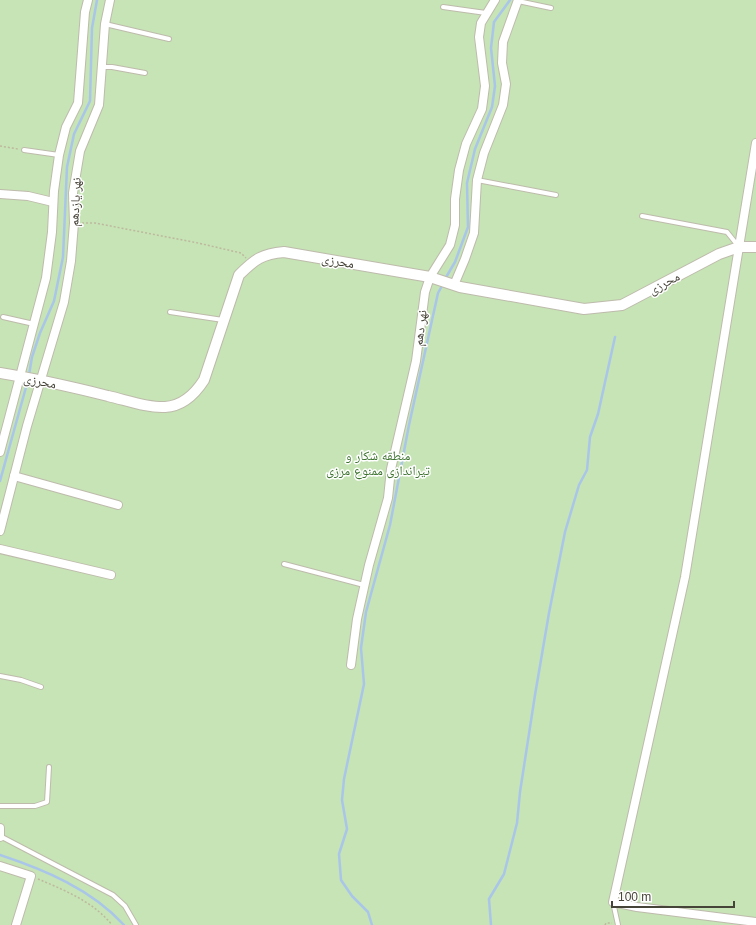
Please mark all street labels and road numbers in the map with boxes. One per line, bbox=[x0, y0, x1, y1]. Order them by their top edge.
street label: نهر یازدهم bbox=[66, 177, 85, 227]
street label: محرزی bbox=[320, 251, 356, 272]
street label: محرزی bbox=[646, 269, 683, 298]
street label: نهر دهم bbox=[410, 309, 431, 347]
street label: محرزی bbox=[22, 370, 58, 392]

